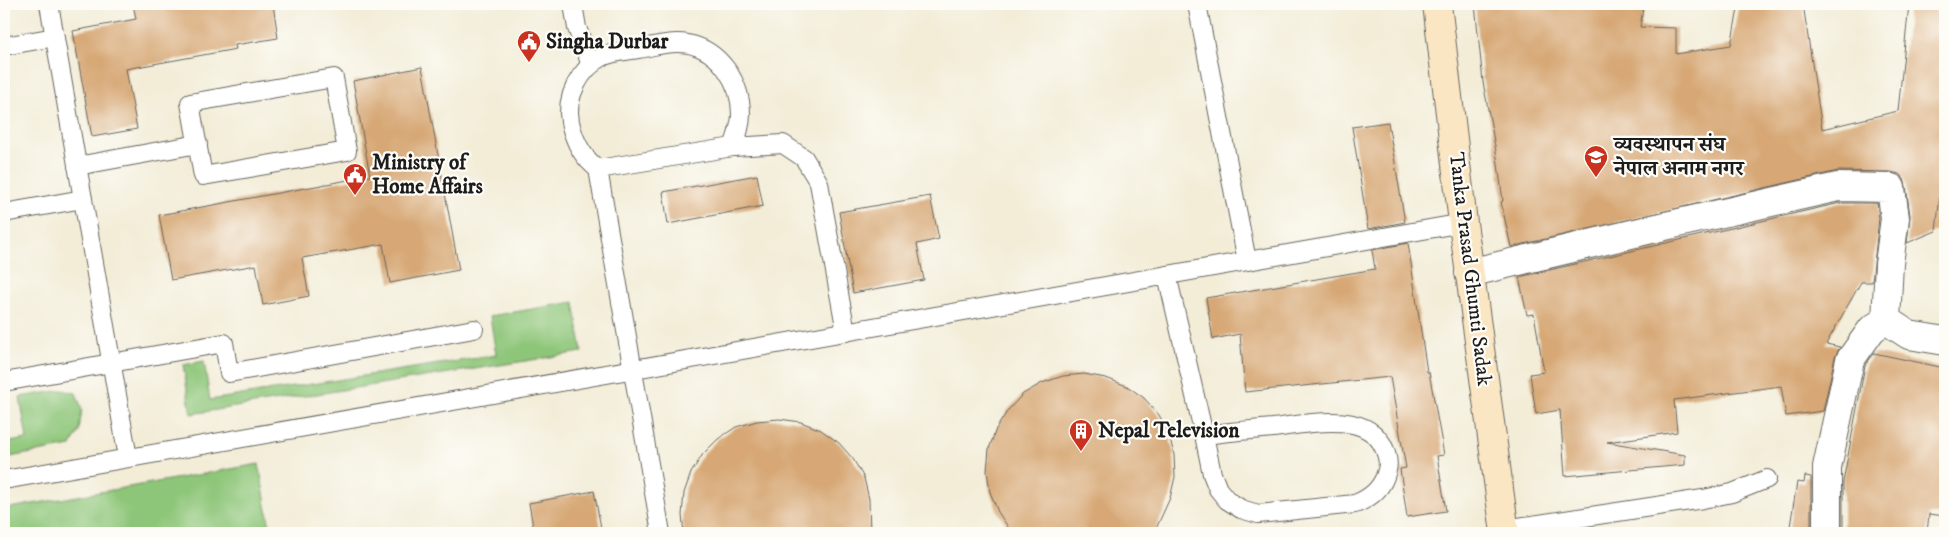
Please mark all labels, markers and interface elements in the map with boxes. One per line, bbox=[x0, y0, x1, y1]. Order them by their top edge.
public building icon: Singha Durbar bbox=[516, 29, 542, 63]
place label: Singha Durbar bbox=[546, 29, 669, 55]
place label: व्यवस्थापन संघ नेपाल अनाम नगर bbox=[1612, 132, 1745, 182]
school or university icon: व्यवस्थापन संघ नेपाल अनाम नगर bbox=[1583, 144, 1609, 178]
place label: Ministry of Home Affairs bbox=[372, 150, 483, 200]
street label: Tanka Prasad Ghumti Sadak bbox=[1443, 151, 1497, 388]
public building icon: Ministry of Home Affairs bbox=[342, 162, 368, 196]
building icon: Nepal Television bbox=[1068, 418, 1094, 452]
place label: Nepal Television bbox=[1098, 418, 1241, 444]

